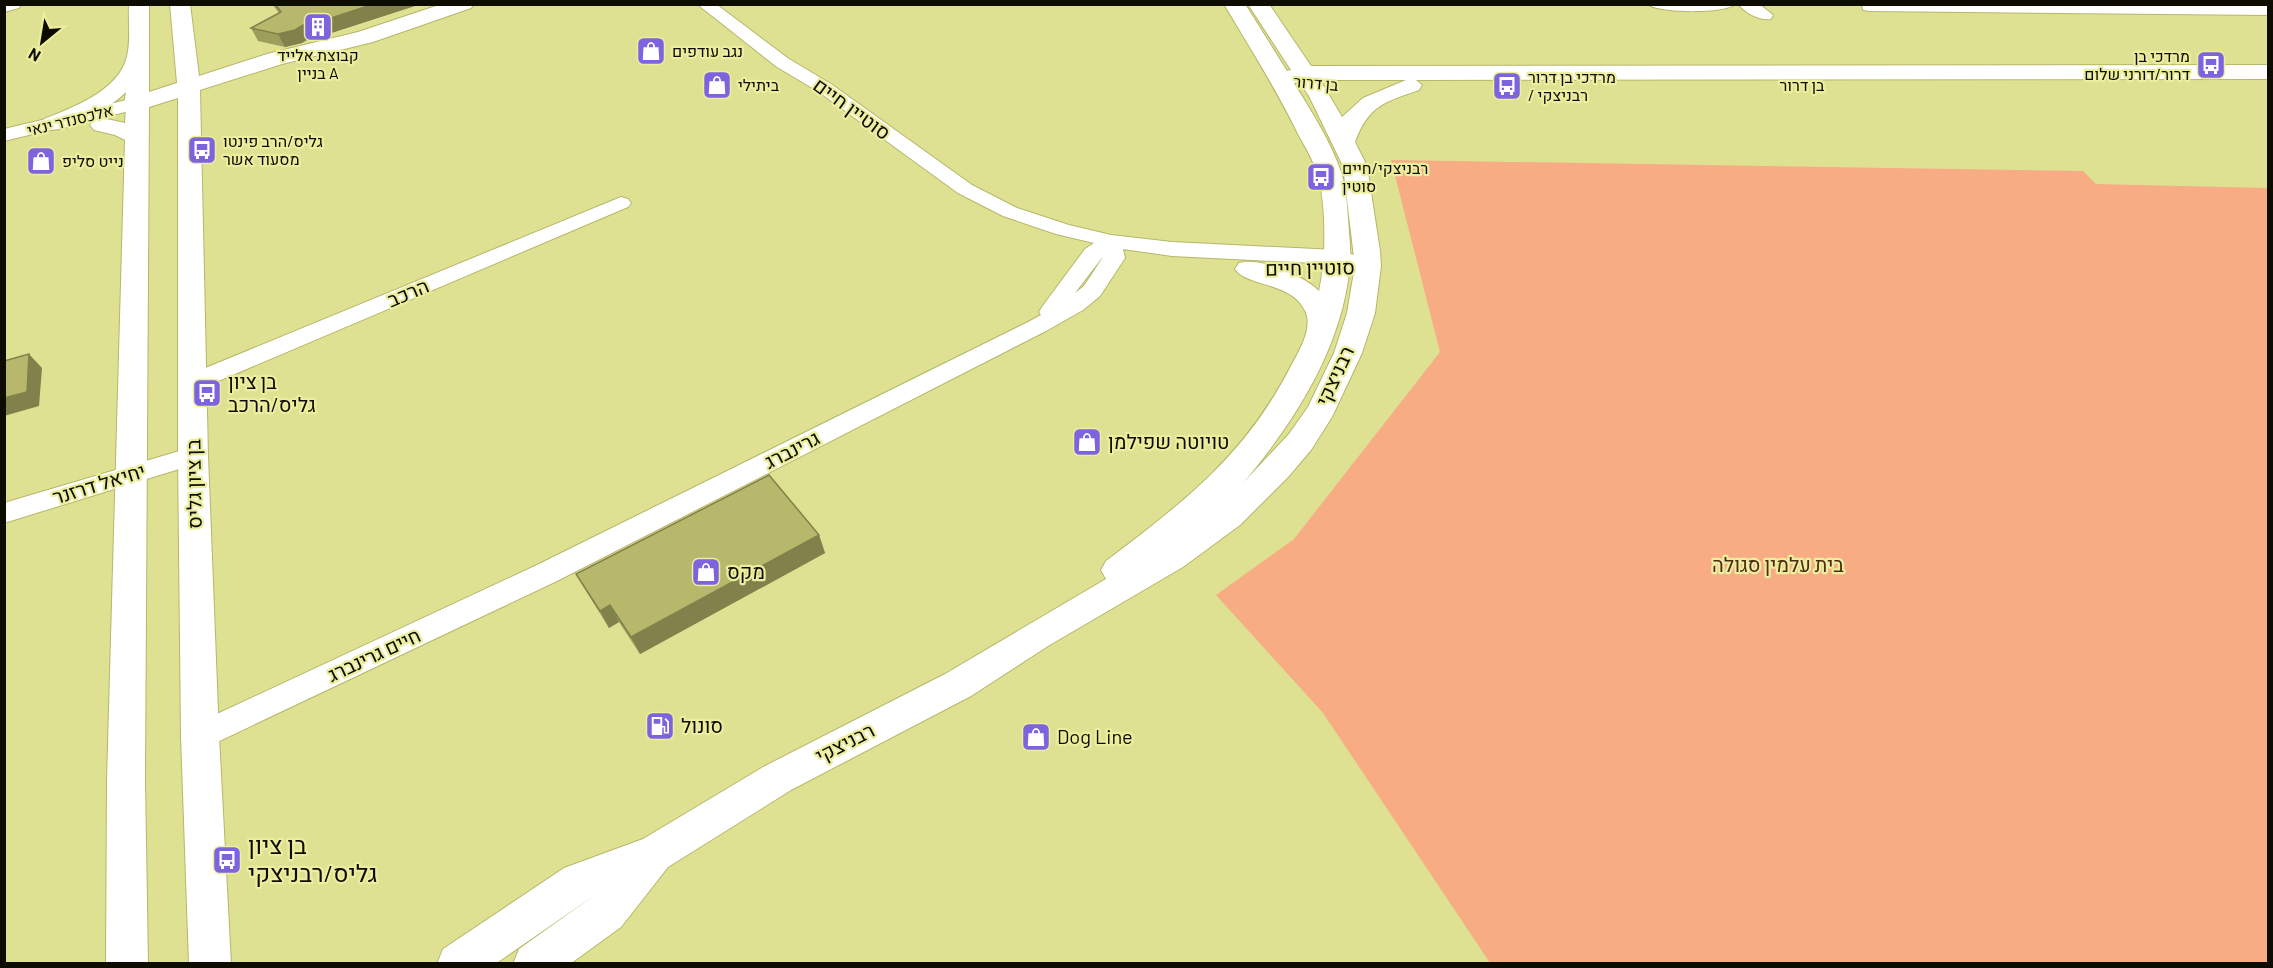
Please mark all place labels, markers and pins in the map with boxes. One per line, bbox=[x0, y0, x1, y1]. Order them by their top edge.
building icon: קבוצת אלייד בניין A bbox=[302, 11, 334, 43]
shop icon: נגב עודפים bbox=[635, 35, 667, 67]
place label: נגב עודפים bbox=[672, 41, 743, 60]
place label: קבוצת אלייד בניין A bbox=[277, 45, 359, 82]
place label: מרדכי בן דרור/דורני שלום bbox=[2084, 46, 2190, 83]
bus stop icon: מרדכי בן דרור/דורני שלום bbox=[2195, 49, 2227, 81]
place label: מרדכי בן דרור / רבניצקי bbox=[1528, 67, 1616, 104]
shop icon: ביתילי bbox=[701, 69, 733, 101]
bus stop icon: מרדכי בן דרור / רבניצקי bbox=[1491, 70, 1523, 102]
place label: ביתילי bbox=[738, 75, 780, 94]
place label: גליס/הרב פינטו מסעוד אשר bbox=[223, 131, 323, 168]
bus stop icon: גליס/הרב פינטו מסעוד אשר bbox=[186, 134, 218, 166]
shop icon: נייט סליפ bbox=[25, 145, 57, 177]
place label: נייט סליפ bbox=[62, 151, 124, 170]
place label: רבניצקי/חיים סוטין bbox=[1342, 158, 1428, 195]
bus stop icon: רבניצקי/חיים סוטין bbox=[1305, 161, 1337, 193]
place label: בן ציון גליס/הרכב bbox=[228, 369, 316, 416]
bus stop icon: בן ציון גליס/הרכב bbox=[191, 377, 223, 409]
shop icon: טויוטה שפילמן bbox=[1071, 426, 1103, 458]
place label: טויוטה שפילמן bbox=[1108, 429, 1229, 453]
shop icon: מקס bbox=[690, 556, 722, 588]
place label: מקס bbox=[727, 559, 765, 583]
fuel station icon: סונול bbox=[644, 710, 676, 742]
place label: סונול bbox=[681, 713, 723, 737]
shop icon: Dog Line bbox=[1020, 721, 1052, 753]
place label: Dog Line bbox=[1057, 724, 1133, 748]
place label: בן ציון גליס/רבניצקי bbox=[248, 830, 377, 887]
bus stop icon: בן ציון גליס/רבניצקי bbox=[211, 844, 243, 876]

